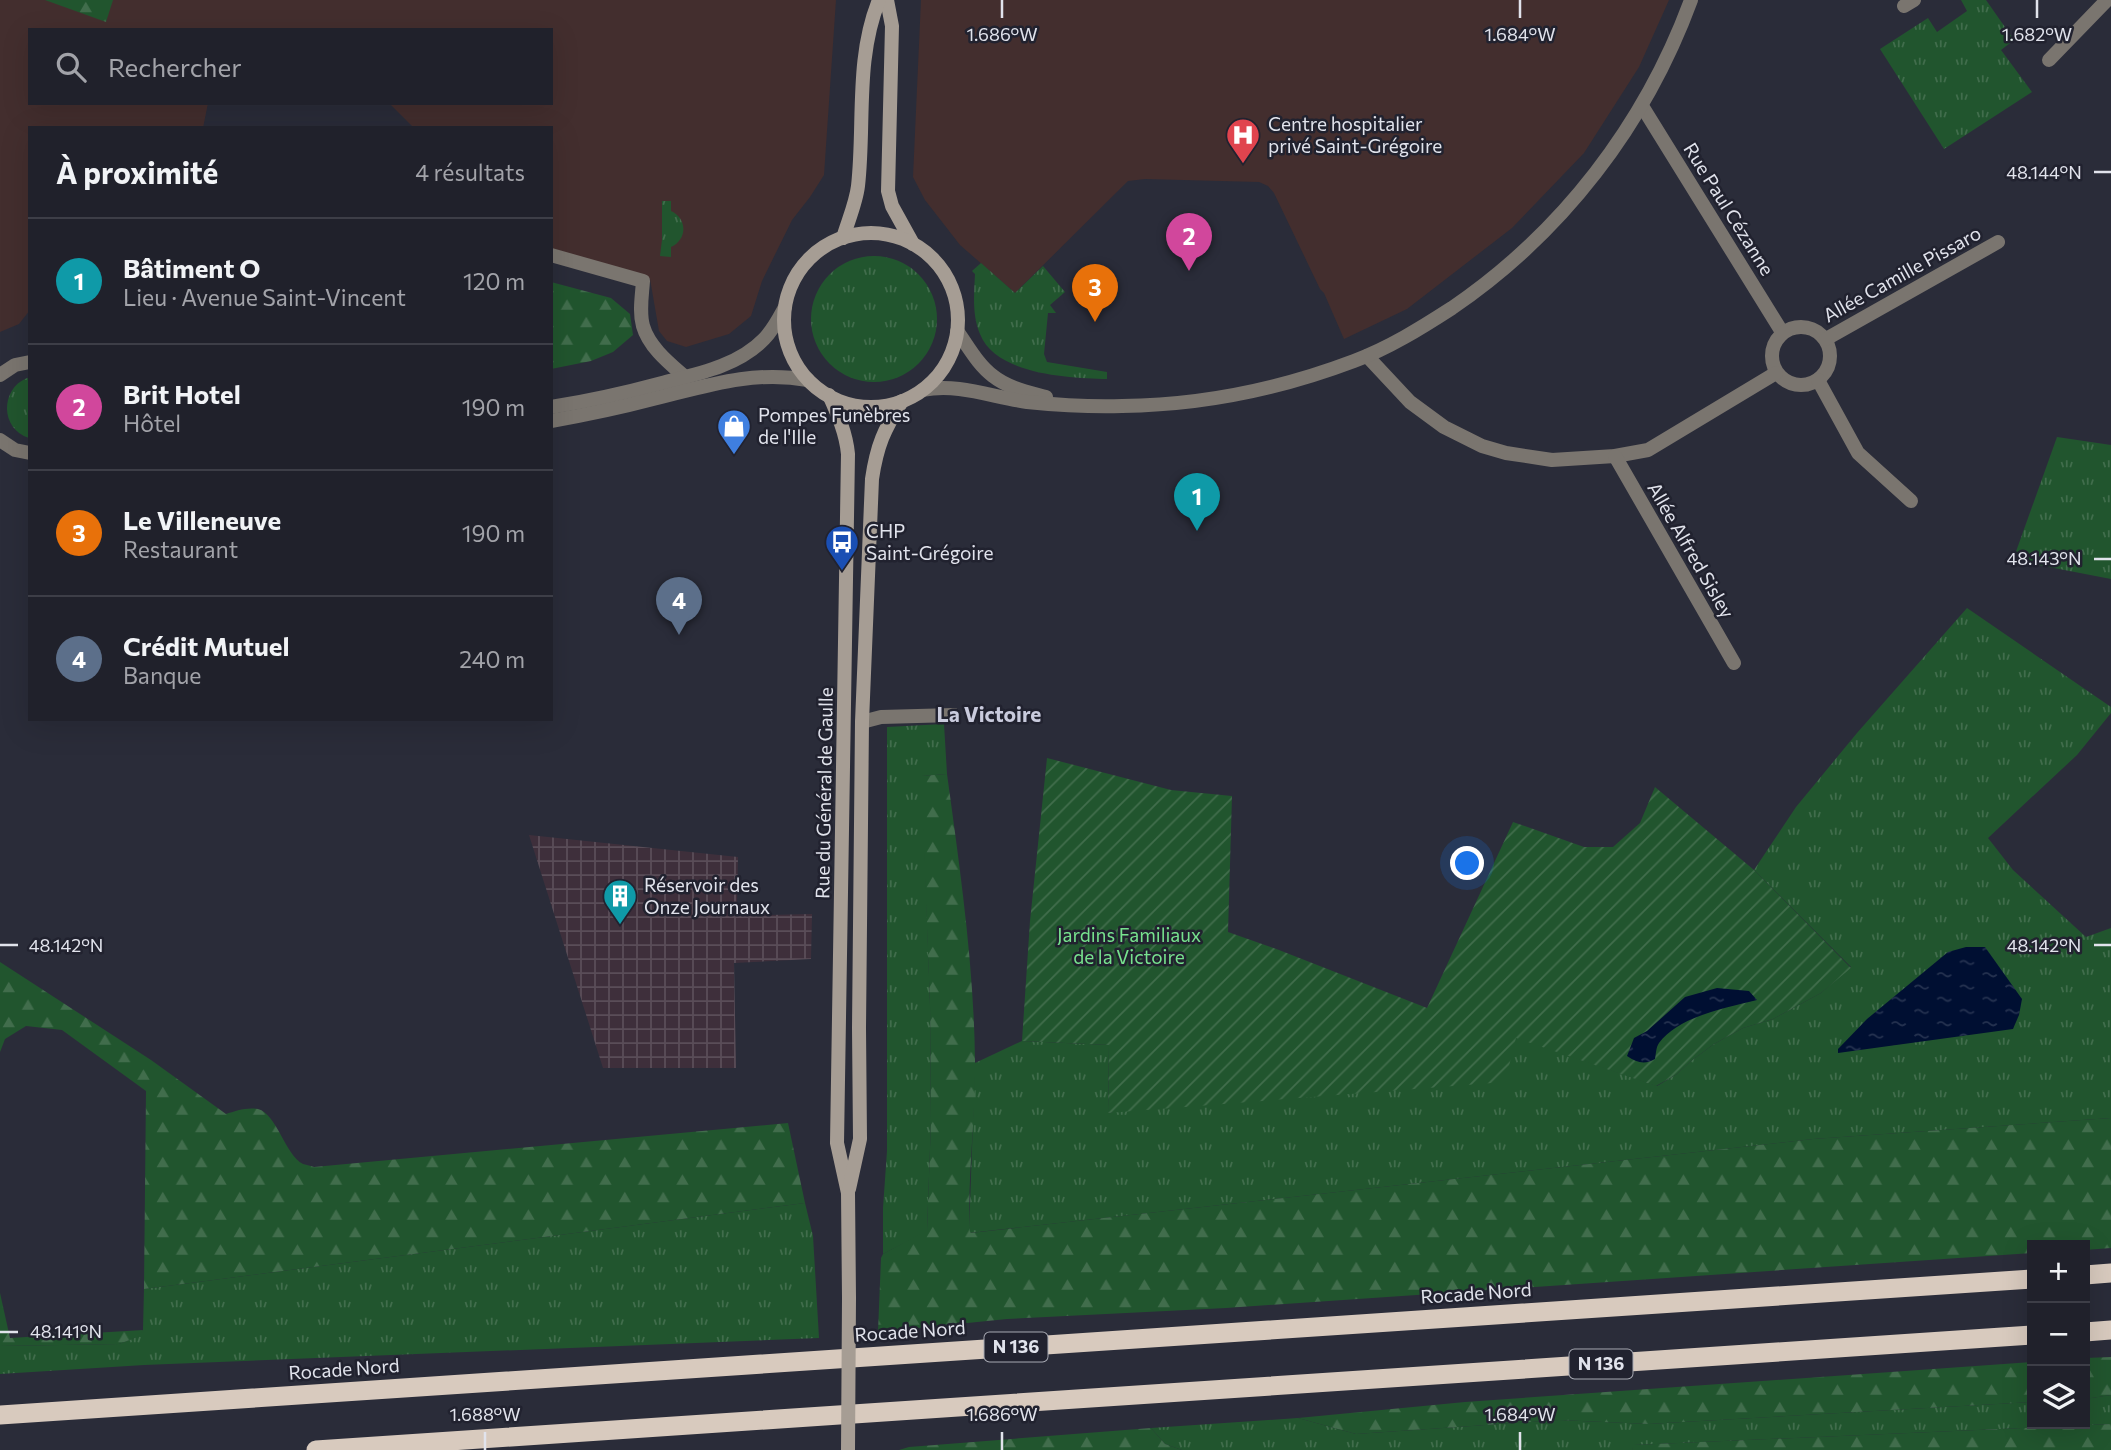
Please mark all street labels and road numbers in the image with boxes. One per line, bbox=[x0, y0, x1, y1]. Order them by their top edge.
street label: Rue Paul Cézanne bbox=[1679, 138, 1779, 279]
street label: Allée Camille Pissaro bbox=[1819, 221, 1985, 326]
street label: Allée Alfred Sisley bbox=[1643, 478, 1740, 622]
street label: Rue du Général de Gaulle bbox=[810, 687, 837, 899]
street label: Rocade Nord bbox=[1420, 1277, 1532, 1308]
street label: Rocade Nord bbox=[854, 1315, 966, 1346]
road number: N 136 bbox=[984, 1332, 1048, 1362]
road number: N 136 bbox=[1570, 1350, 1632, 1378]
street label: Rocade Nord bbox=[288, 1353, 400, 1384]

